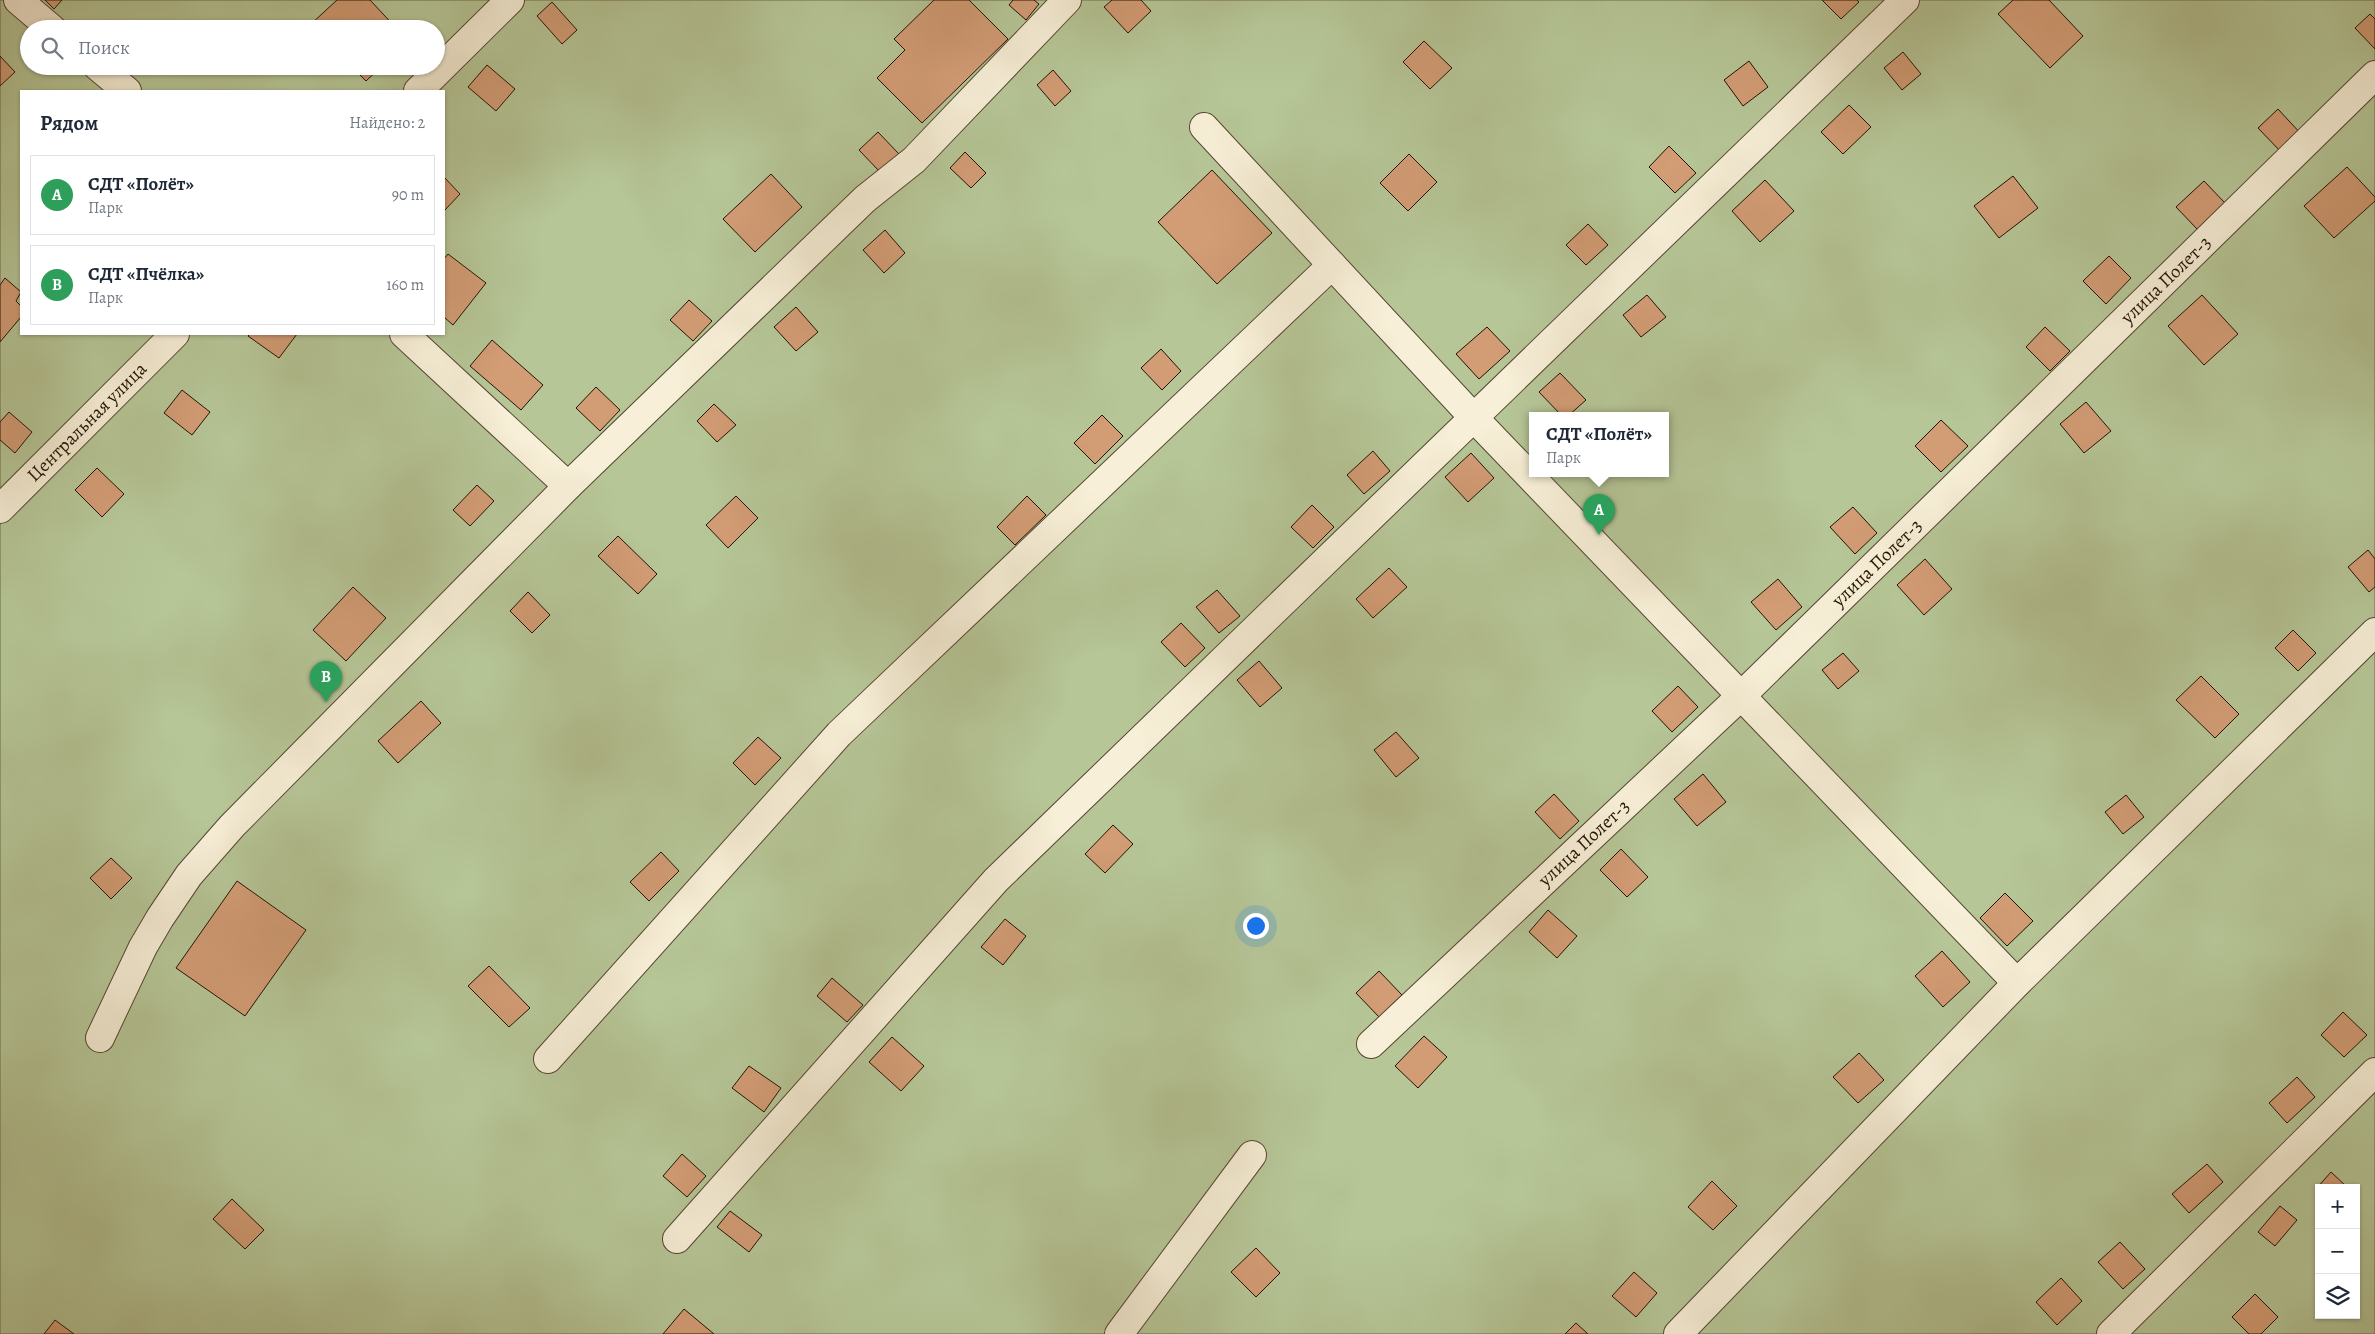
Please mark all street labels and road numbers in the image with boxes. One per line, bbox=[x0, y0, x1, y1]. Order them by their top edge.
street label: улица Полет-3 bbox=[2114, 230, 2217, 331]
street label: Центральная улица bbox=[21, 356, 153, 488]
street label: улица Полет-3 bbox=[1825, 513, 1928, 614]
street label: улица Полет-3 bbox=[1532, 794, 1636, 893]

